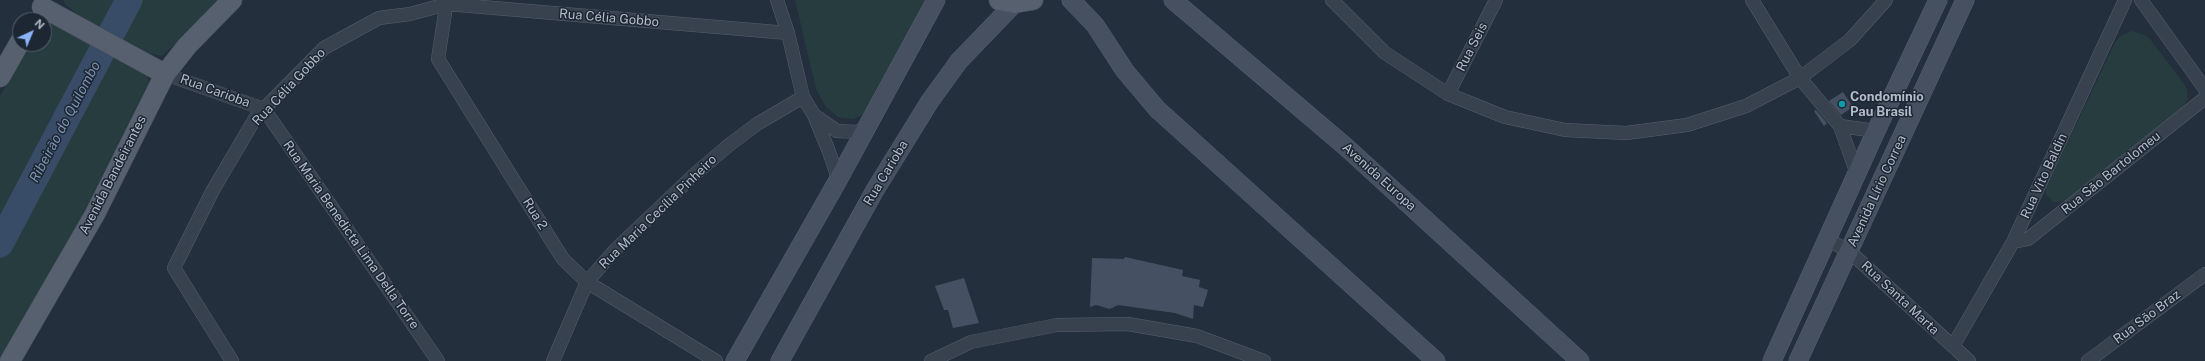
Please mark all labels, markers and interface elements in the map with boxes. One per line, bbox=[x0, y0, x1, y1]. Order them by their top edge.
street label: Rua Célia Gobbo bbox=[558, 6, 660, 30]
north arrow bbox=[12, 12, 52, 52]
text: N bbox=[32, 17, 47, 31]
street label: Rua Seis bbox=[1453, 20, 1491, 74]
street label: Rua Célia Gobbo bbox=[249, 45, 329, 129]
water label: Ribeirão do Quilombo bbox=[26, 59, 104, 185]
street label: Rua Carioba bbox=[178, 71, 252, 111]
place label: Condomínio Pau Brasil bbox=[1850, 89, 1924, 120]
marker: Condomínio Pau Brasil bbox=[1837, 99, 1847, 109]
street label: Avenida Bandeirantes bbox=[76, 113, 150, 237]
street label: Rua São Bartolomeu bbox=[2058, 128, 2164, 218]
street label: Rua Vito Baldin bbox=[2017, 131, 2071, 221]
street label: Avenida Lírio Correa bbox=[1844, 133, 1910, 249]
street label: Rua Maria Benedicta Lima Della Torre bbox=[280, 138, 422, 332]
street label: Rua Carioba bbox=[860, 138, 912, 208]
street label: Avenida Europa bbox=[1339, 140, 1419, 214]
street label: Rua Maria Cecília Pinheiro bbox=[596, 152, 720, 272]
street label: Rua 2 bbox=[519, 195, 551, 233]
street label: Rua Santa Marta bbox=[1858, 258, 1942, 338]
street label: Rua São Braz bbox=[2110, 287, 2184, 347]

